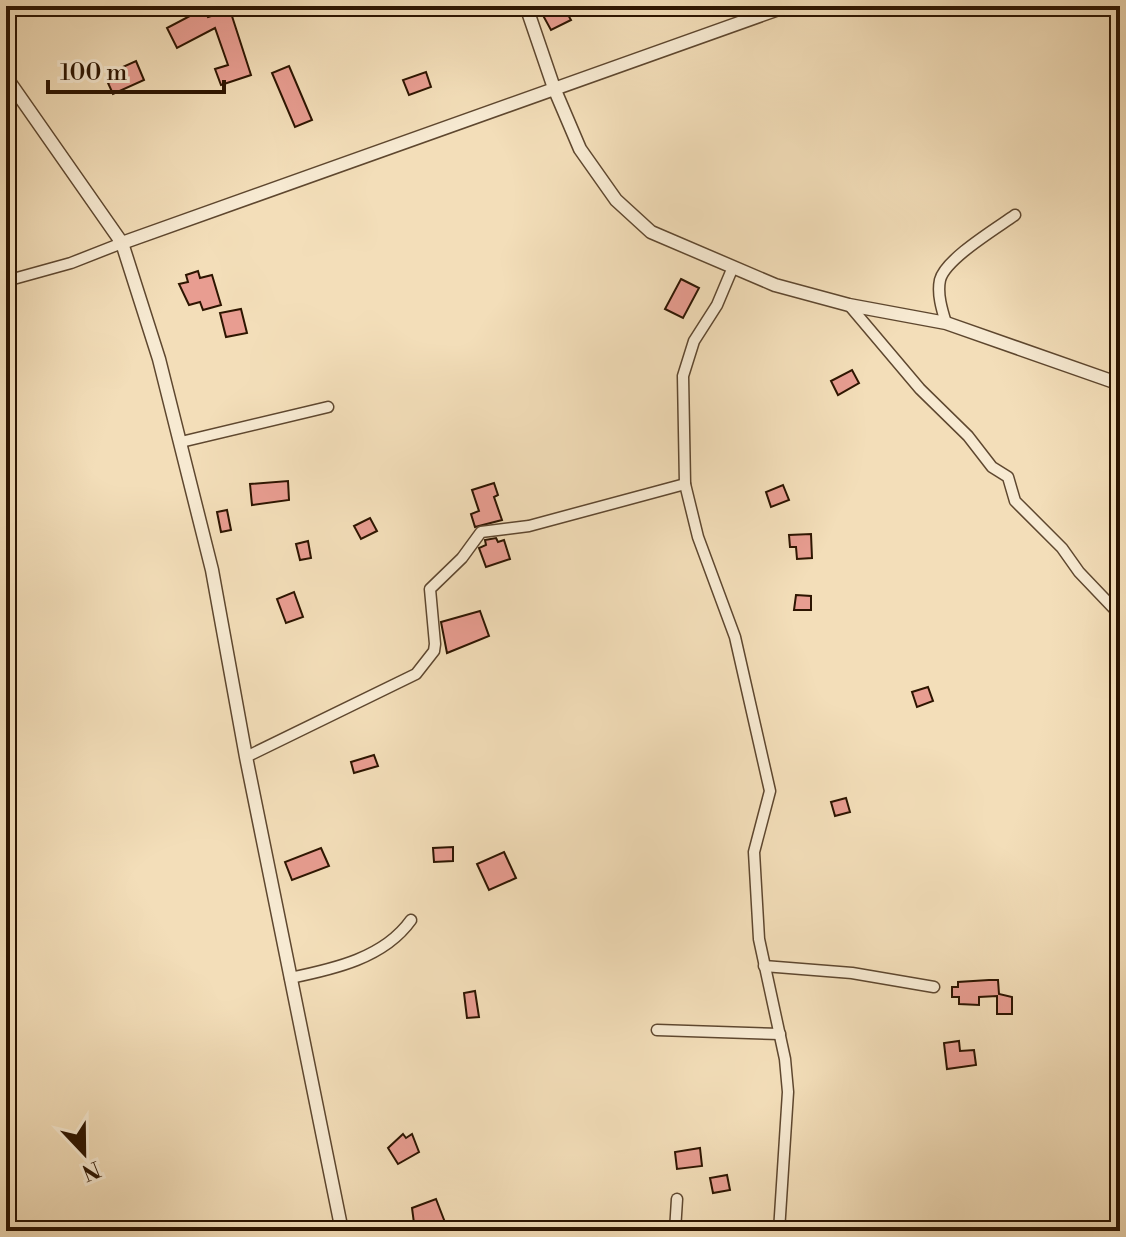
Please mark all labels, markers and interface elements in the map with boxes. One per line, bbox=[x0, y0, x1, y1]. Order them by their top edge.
scale bar bbox=[48, 44, 224, 94]
text: 100 m bbox=[60, 58, 127, 88]
north arrow bbox=[44, 1113, 124, 1193]
text: N bbox=[77, 1154, 104, 1186]

